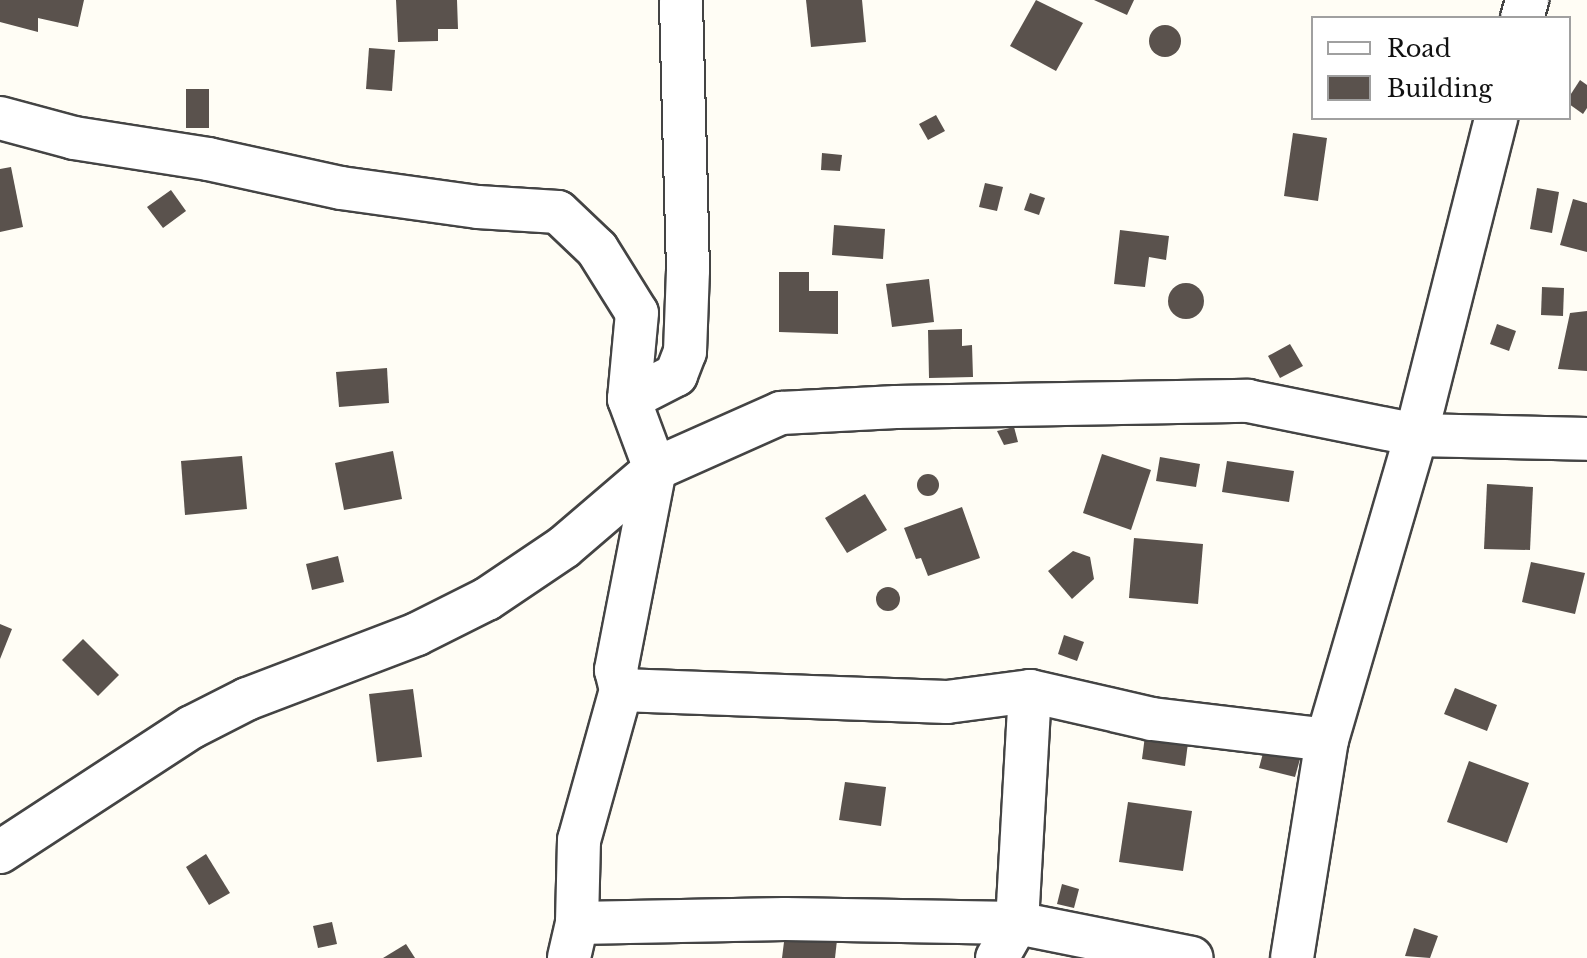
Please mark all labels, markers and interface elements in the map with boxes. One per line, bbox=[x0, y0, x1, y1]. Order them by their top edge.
legend bbox=[1311, 16, 1571, 120]
text: Road bbox=[1387, 34, 1451, 63]
text: Building bbox=[1387, 74, 1493, 103]

